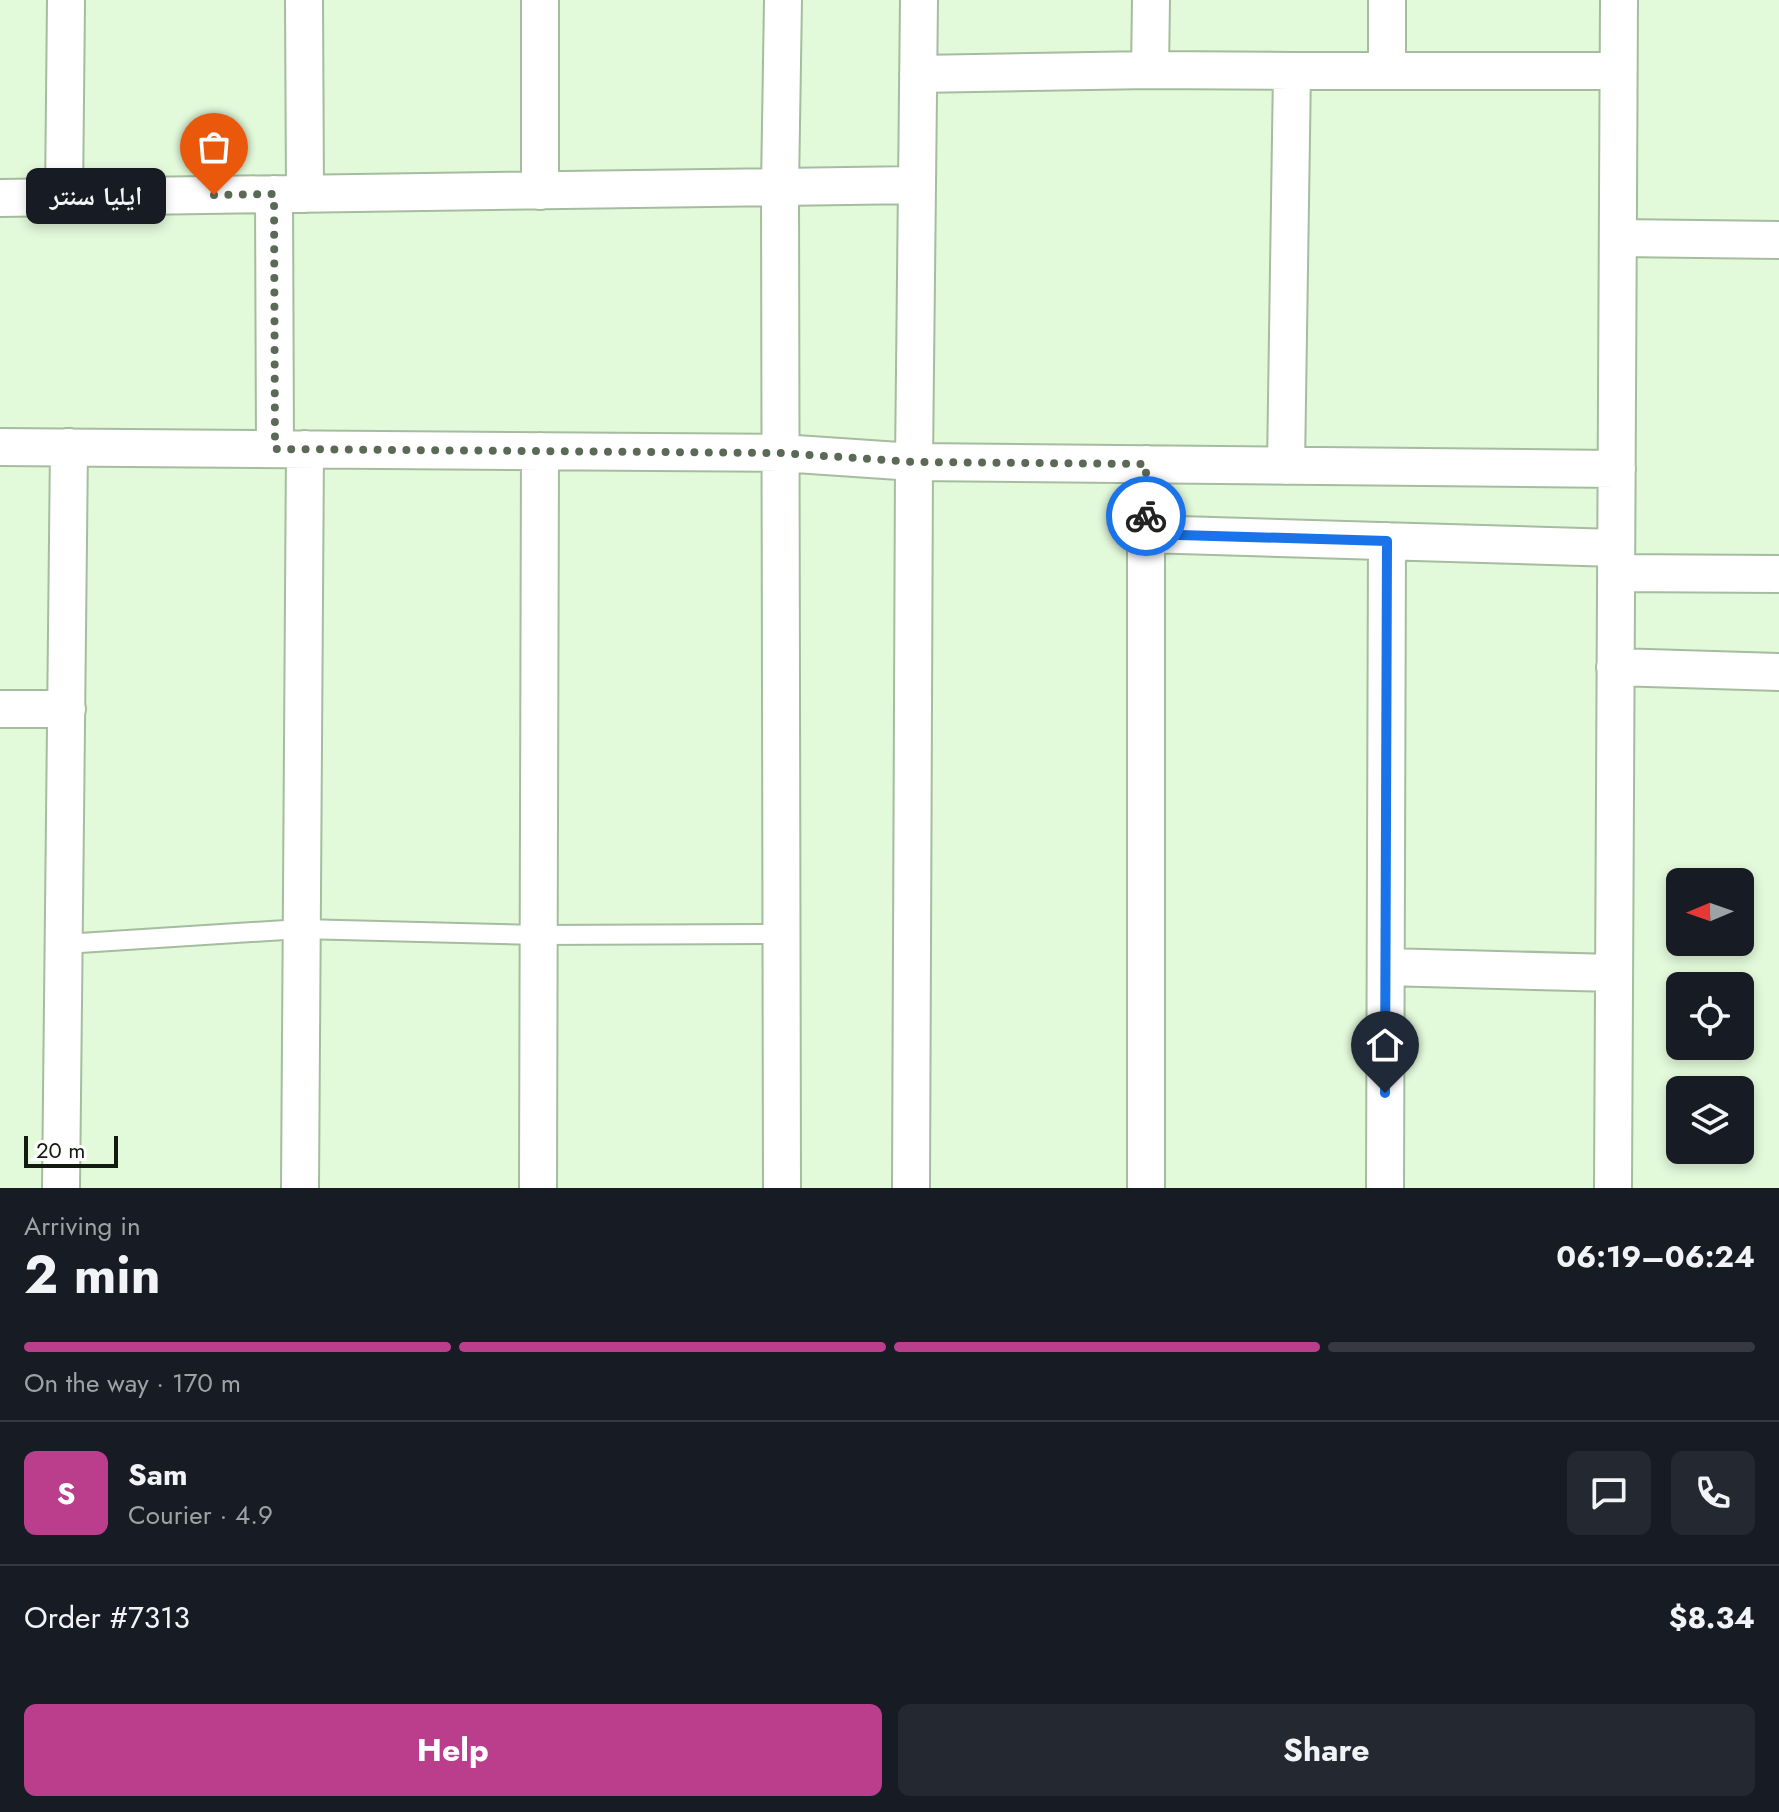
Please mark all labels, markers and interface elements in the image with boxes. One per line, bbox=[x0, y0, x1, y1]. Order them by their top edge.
pin bbox=[180, 113, 248, 195]
icon: bag bbox=[192, 125, 236, 169]
callout: ايليا سنتر bbox=[26, 167, 166, 223]
text: ايليا سنتر bbox=[50, 177, 142, 215]
courier bbox=[1106, 476, 1186, 556]
icon: bike bbox=[1124, 494, 1168, 538]
north arrow bbox=[1666, 868, 1754, 956]
map controls bbox=[1666, 868, 1754, 1164]
button: locate bbox=[1666, 972, 1754, 1060]
pin bbox=[1351, 1011, 1419, 1093]
icon: home bbox=[1363, 1023, 1407, 1067]
button: layers bbox=[1666, 1076, 1754, 1164]
scale bar bbox=[24, 1132, 118, 1168]
text: 20 m bbox=[36, 1134, 85, 1166]
text: Arriving in bbox=[24, 1207, 141, 1245]
text: 06:19–06:24 bbox=[1556, 1235, 1755, 1278]
text: 2 min bbox=[24, 1237, 161, 1313]
text: On the way · 170 m bbox=[24, 1364, 241, 1402]
button: chat bbox=[1567, 1451, 1651, 1535]
button: phone bbox=[1671, 1451, 1755, 1535]
text: Sam bbox=[128, 1453, 188, 1496]
text: S bbox=[57, 1472, 75, 1515]
text: Courier · 4.9 bbox=[128, 1496, 273, 1534]
text: Order #7313 bbox=[24, 1596, 190, 1639]
text: $8.34 bbox=[1669, 1596, 1755, 1639]
button: Help bbox=[24, 1704, 882, 1796]
button: Share bbox=[898, 1704, 1755, 1796]

